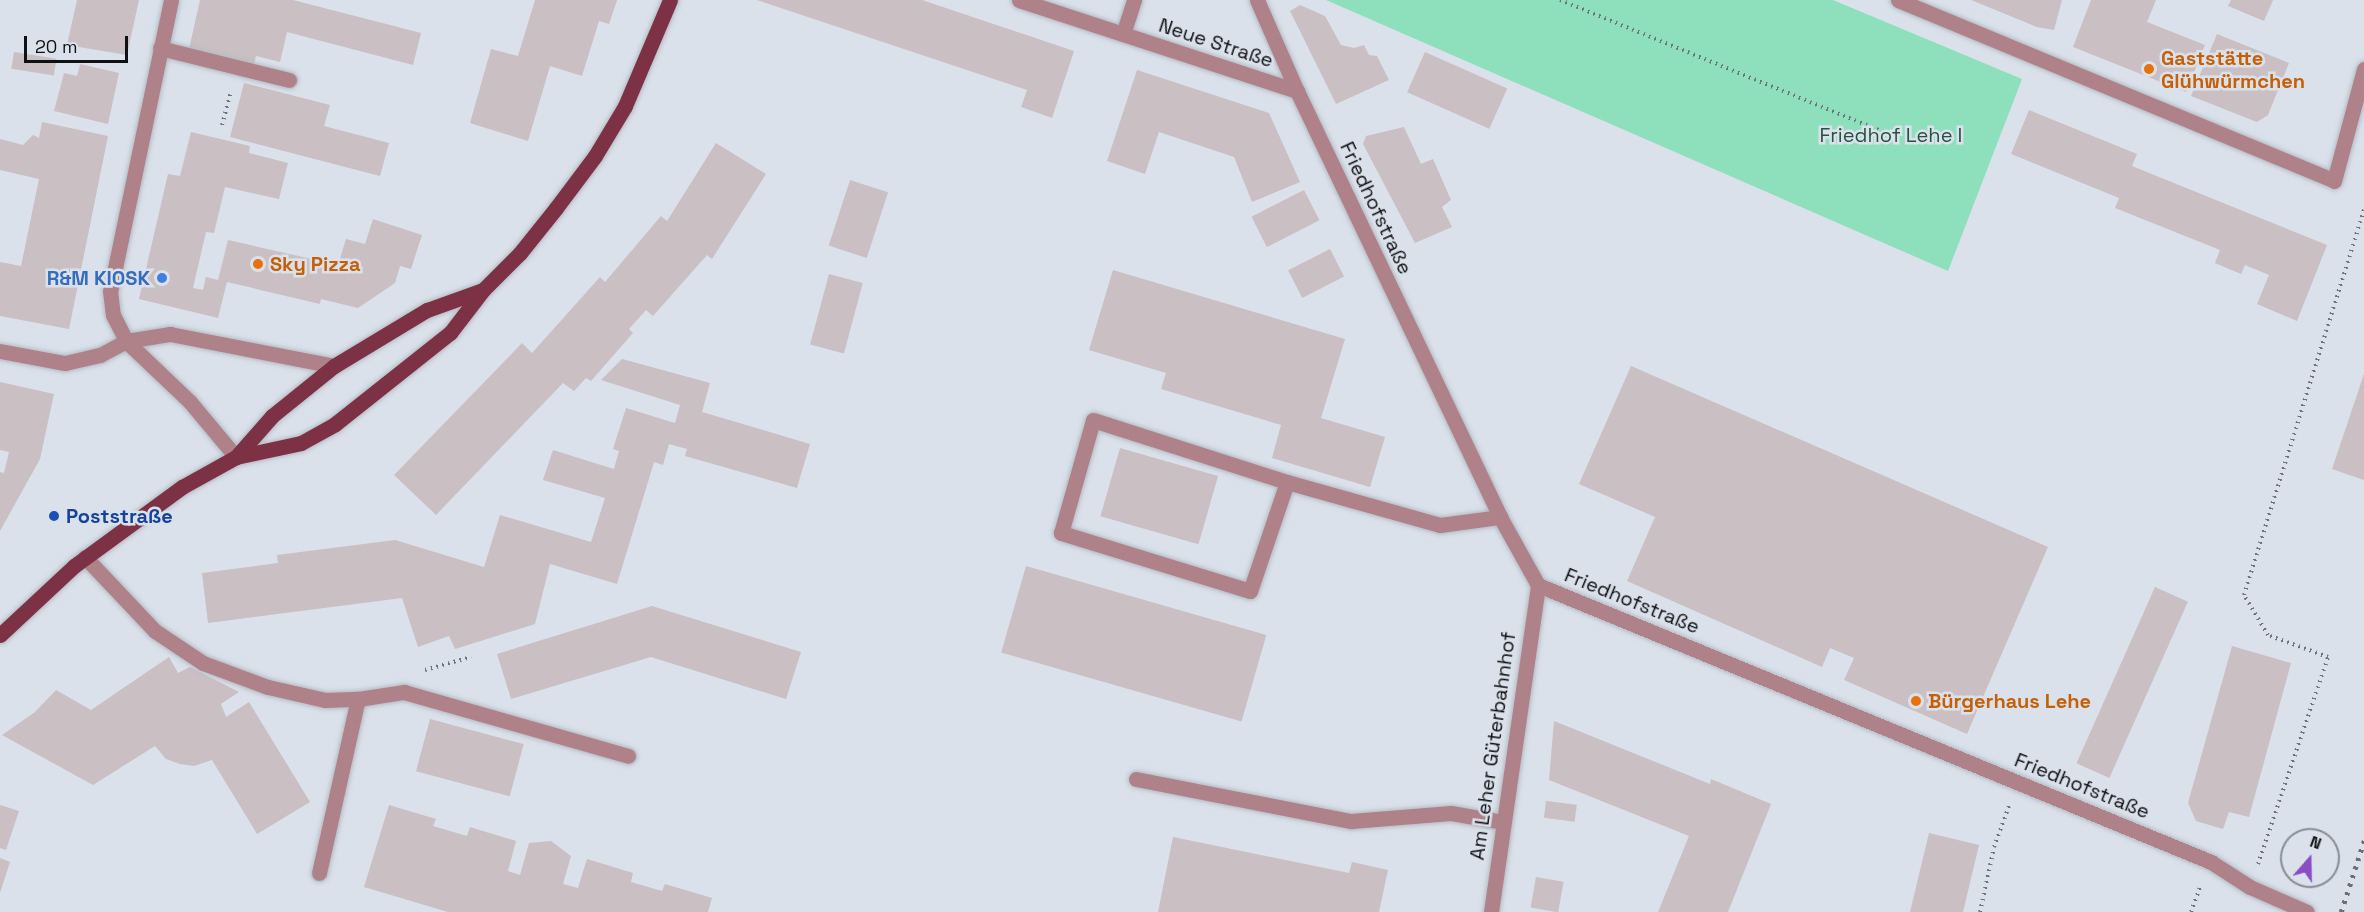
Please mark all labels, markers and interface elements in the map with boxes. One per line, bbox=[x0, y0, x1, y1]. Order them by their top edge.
street label: Neue Straße bbox=[1156, 13, 1276, 73]
scale bar bbox=[27, 24, 130, 62]
text: 20 m bbox=[35, 35, 78, 58]
place label: Gaststätte Glühwürmchen bbox=[2161, 46, 2305, 93]
marker: Gaststätte Glühwürmchen bbox=[2142, 62, 2156, 76]
park label: Friedhof Lehe I bbox=[1820, 123, 1962, 147]
street label: Friedhofstraße bbox=[1335, 138, 1417, 278]
place label: Sky Pizza bbox=[270, 252, 360, 276]
marker: Sky Pizza bbox=[251, 257, 265, 271]
place label: R&M KIOSK bbox=[47, 266, 150, 290]
marker: R&M KIOSK bbox=[155, 271, 169, 285]
place label: Poststraße bbox=[66, 504, 173, 528]
marker: Poststraße bbox=[47, 509, 61, 523]
street label: Friedhofstraße bbox=[1561, 563, 1703, 639]
street label: Am Leher Güterbahnhof bbox=[1465, 630, 1521, 862]
place label: Bürgerhaus Lehe bbox=[1928, 689, 2091, 713]
marker: Bürgerhaus Lehe bbox=[1909, 694, 1923, 708]
street label: Friedhofstraße bbox=[2011, 748, 2153, 824]
north arrow bbox=[2280, 828, 2340, 888]
text: N bbox=[2307, 831, 2324, 854]

